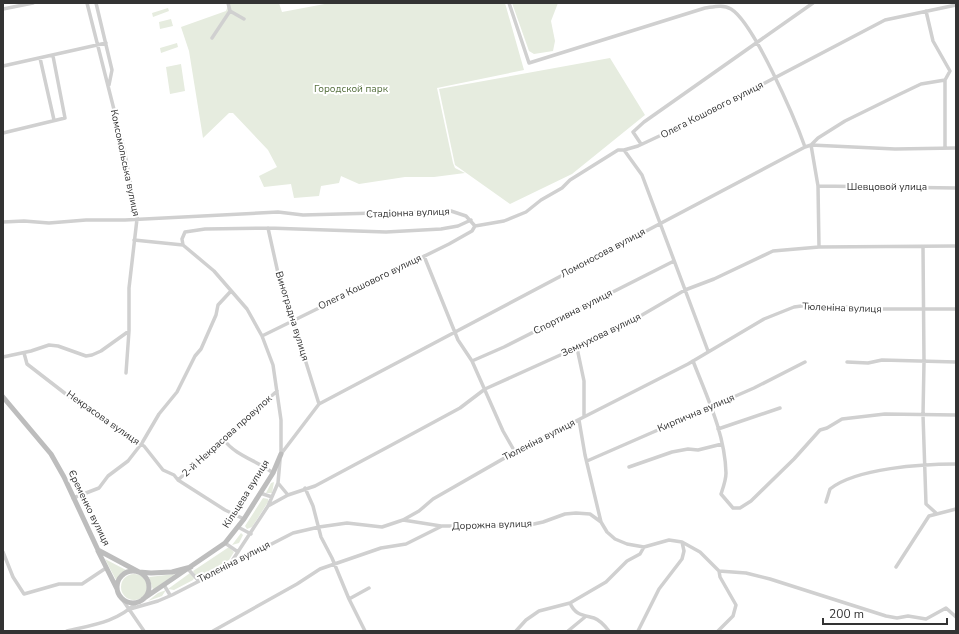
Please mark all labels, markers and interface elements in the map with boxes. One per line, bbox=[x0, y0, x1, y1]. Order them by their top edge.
street label: Олега Кошового вулиця bbox=[658, 78, 766, 142]
park label: Городской парк bbox=[314, 82, 389, 96]
street label: Комсомольська вулиця bbox=[107, 108, 143, 218]
street label: Шевцовой улица bbox=[847, 180, 927, 194]
street label: Стадіонна вулиця bbox=[366, 205, 450, 221]
street label: Ломоносова вулиця bbox=[558, 225, 648, 281]
street label: Олега Кошового вулиця bbox=[316, 251, 424, 313]
street label: Виноградна вулиця bbox=[272, 270, 312, 362]
street label: Спортивна вулиця bbox=[531, 286, 615, 338]
street label: Тюленіна вулиця bbox=[802, 300, 882, 316]
street label: Земнухова вулиця bbox=[559, 310, 643, 360]
street label: Некрасова вулиця bbox=[63, 387, 143, 449]
street label: Кирпична вулиця bbox=[655, 390, 737, 436]
street label: 2-й Некрасова провулок bbox=[179, 391, 276, 480]
street label: Тюленіна вулиця bbox=[500, 416, 578, 464]
street label: Кільцева вулиця bbox=[219, 457, 273, 531]
street label: Єременко вулиця bbox=[65, 468, 113, 548]
street label: Дорожна вулиця bbox=[452, 517, 532, 533]
street label: Тюленіна вулиця bbox=[195, 538, 273, 586]
scale bar bbox=[823, 600, 947, 626]
text: 200 m bbox=[829, 606, 864, 622]

